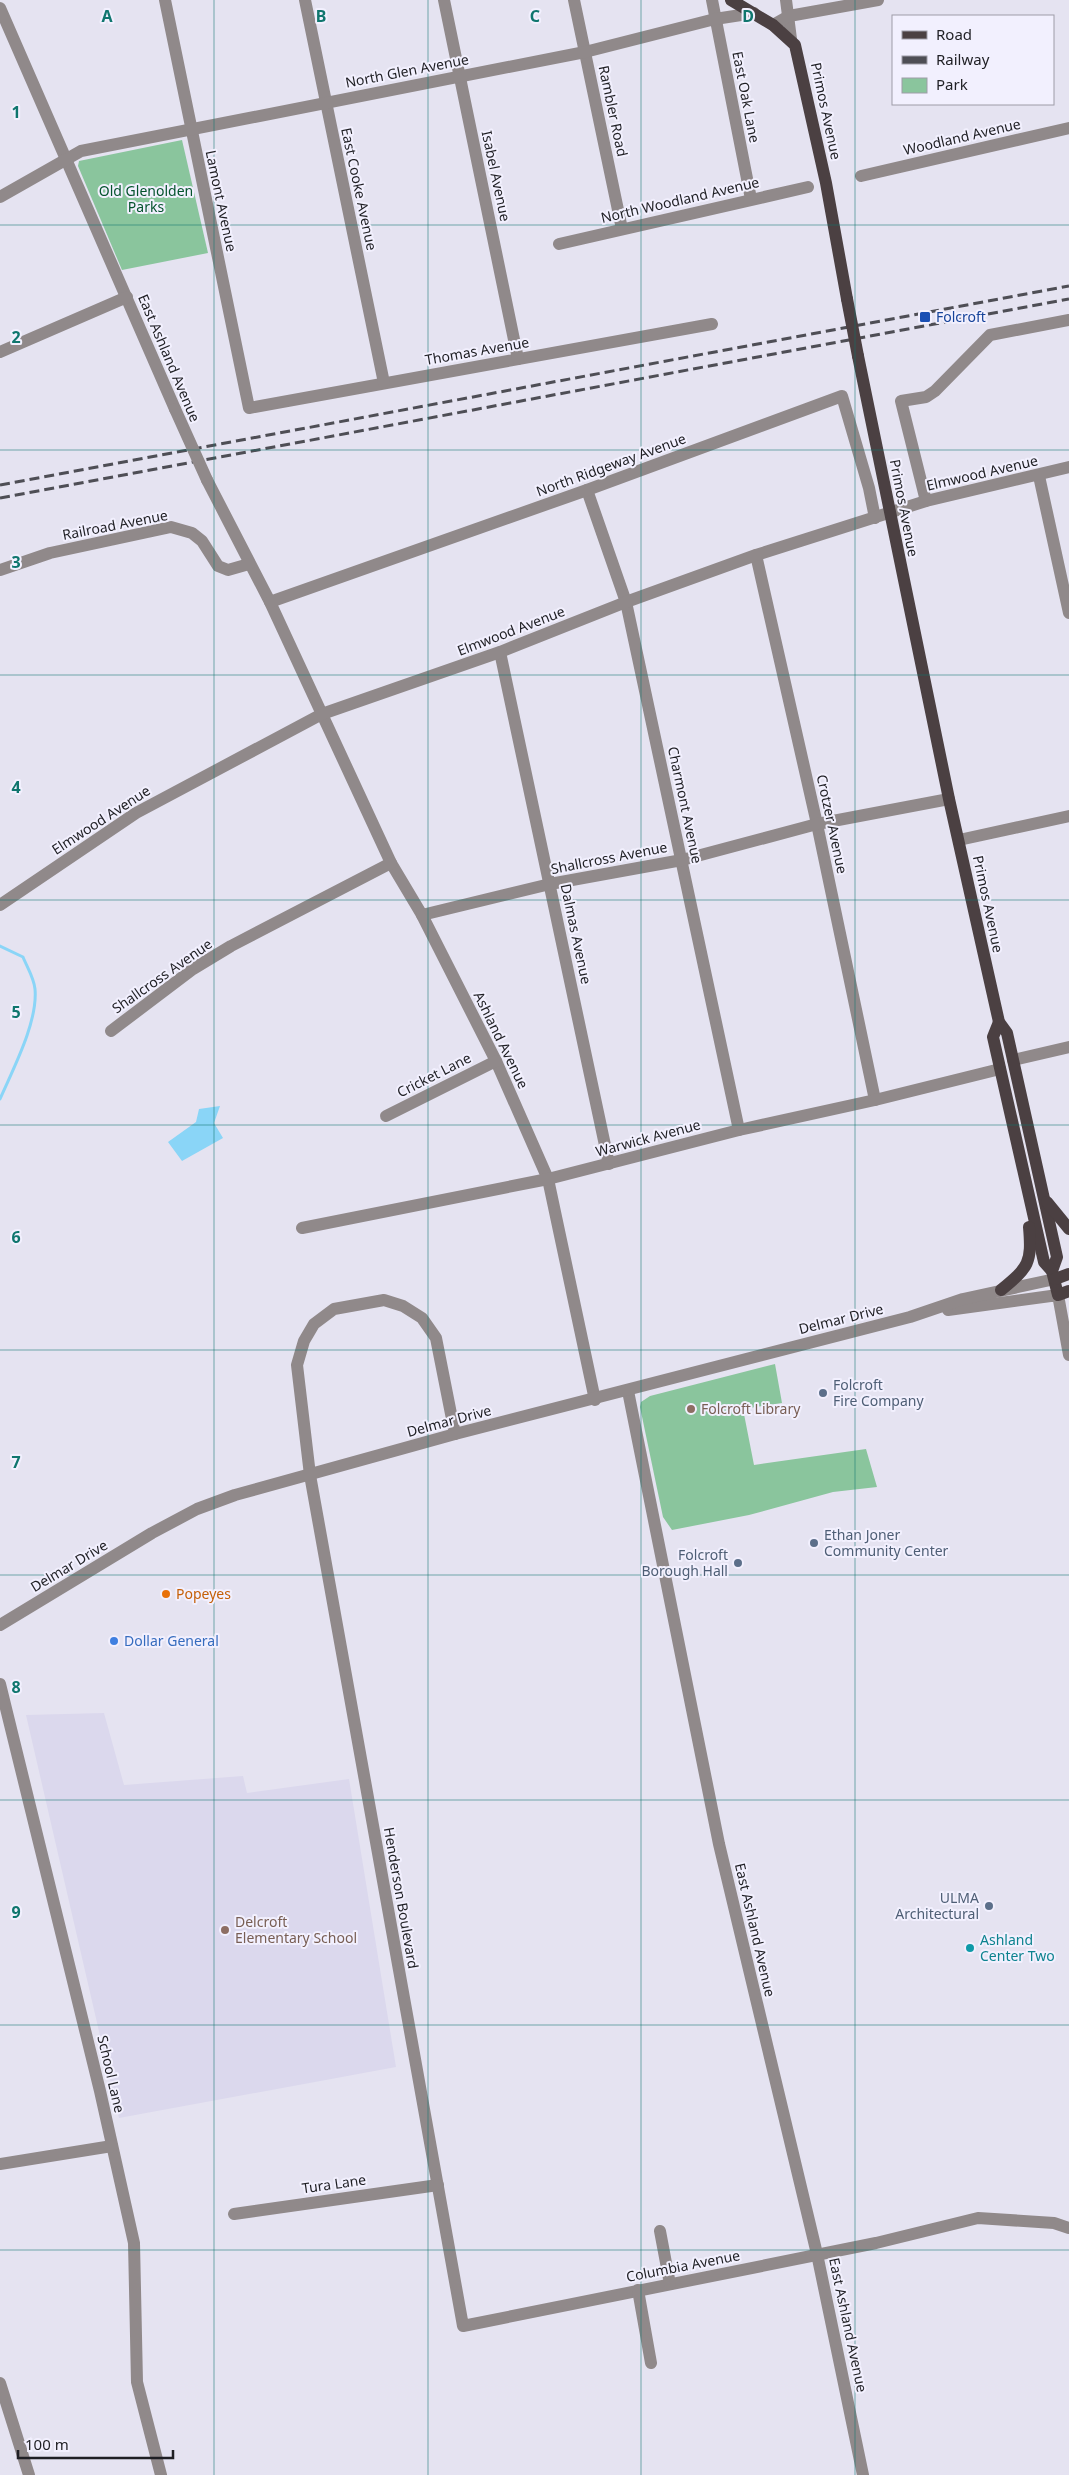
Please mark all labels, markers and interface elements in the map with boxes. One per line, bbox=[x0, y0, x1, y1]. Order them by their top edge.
text: A bbox=[101, 5, 113, 27]
text: B bbox=[316, 5, 326, 27]
text: C bbox=[530, 5, 540, 27]
text: D bbox=[742, 5, 754, 27]
legend bbox=[892, 15, 1054, 105]
text: Road bbox=[936, 24, 972, 44]
street label: North Glen Avenue bbox=[344, 49, 470, 92]
text: Railway bbox=[936, 49, 990, 69]
street label: East Oak Lane bbox=[728, 50, 765, 144]
street label: Primos Avenue bbox=[807, 61, 846, 161]
street label: Rambler Road bbox=[595, 64, 632, 158]
text: Park bbox=[936, 74, 968, 94]
text: 1 bbox=[11, 101, 21, 123]
street label: Woodland Avenue bbox=[901, 114, 1022, 159]
street label: East Cooke Avenue bbox=[337, 126, 382, 252]
street label: Isabel Avenue bbox=[478, 129, 515, 223]
street label: Lamont Avenue bbox=[201, 148, 242, 253]
street label: North Woodland Avenue bbox=[599, 172, 761, 227]
park label: Old Glenolden Parks bbox=[99, 181, 193, 216]
street label: East Ashland Avenue bbox=[134, 291, 205, 425]
place label: Folcroft bbox=[936, 307, 986, 326]
marker: Folcroft bbox=[918, 310, 932, 324]
text: 2 bbox=[11, 326, 21, 348]
street label: Thomas Avenue bbox=[423, 332, 531, 369]
street label: North Ridgeway Avenue bbox=[533, 429, 688, 501]
street label: Elmwood Avenue bbox=[924, 450, 1040, 495]
street label: Primos Avenue bbox=[886, 458, 923, 558]
street label: Railroad Avenue bbox=[61, 505, 169, 544]
text: 3 bbox=[11, 551, 21, 573]
street label: Elmwood Avenue bbox=[454, 601, 567, 660]
street label: Charmont Avenue bbox=[664, 745, 707, 865]
street label: Crotzer Avenue bbox=[813, 773, 852, 875]
text: 4 bbox=[11, 776, 21, 798]
street label: Elmwood Avenue bbox=[48, 781, 154, 859]
street label: Shallcross Avenue bbox=[549, 837, 669, 878]
street label: Primos Avenue bbox=[969, 854, 1008, 954]
street label: Dalmas Avenue bbox=[557, 882, 596, 986]
street label: Shallcross Avenue bbox=[108, 934, 216, 1017]
street label: Ashland Avenue bbox=[470, 988, 533, 1092]
text: 5 bbox=[11, 1001, 21, 1023]
street label: Cricket Lane bbox=[393, 1048, 474, 1101]
street label: Warwick Avenue bbox=[593, 1114, 703, 1161]
text: 6 bbox=[11, 1226, 21, 1248]
street label: Delmar Drive bbox=[797, 1299, 885, 1338]
place label: Folcroft Fire Company bbox=[833, 1375, 924, 1410]
marker: Folcroft Fire Company bbox=[817, 1387, 829, 1399]
place label: Folcroft Library bbox=[701, 1399, 801, 1418]
street label: Delmar Drive bbox=[405, 1400, 493, 1441]
marker: Folcroft Library bbox=[685, 1403, 697, 1415]
text: 7 bbox=[11, 1451, 21, 1473]
place label: Ethan Joner Community Center bbox=[824, 1525, 949, 1560]
street label: Delmar Drive bbox=[27, 1535, 111, 1596]
marker: Ethan Joner Community Center bbox=[808, 1537, 820, 1549]
place label: Folcroft Borough Hall bbox=[641, 1545, 728, 1580]
marker: Folcroft Borough Hall bbox=[732, 1557, 744, 1569]
place label: Popeyes bbox=[176, 1584, 231, 1603]
marker: Popeyes bbox=[160, 1588, 172, 1600]
place label: Dollar General bbox=[124, 1631, 219, 1650]
marker: Dollar General bbox=[108, 1635, 120, 1647]
text: 8 bbox=[11, 1676, 21, 1698]
street label: Henderson Boulevard bbox=[380, 1826, 423, 1970]
street label: East Ashland Avenue bbox=[731, 1861, 780, 1999]
place label: ULMA Architectural bbox=[895, 1888, 979, 1923]
marker: ULMA Architectural bbox=[983, 1900, 995, 1912]
text: 9 bbox=[11, 1901, 21, 1923]
place label: Delcroft Elementary School bbox=[235, 1912, 357, 1947]
marker: Delcroft Elementary School bbox=[219, 1924, 231, 1936]
place label: Ashland Center Two bbox=[980, 1930, 1055, 1965]
marker: Ashland Center Two bbox=[964, 1942, 976, 1954]
street label: School Lane bbox=[93, 2033, 130, 2115]
street label: Tura Lane bbox=[301, 2170, 367, 2197]
street label: Columbia Avenue bbox=[624, 2245, 742, 2286]
street label: East Ashland Avenue bbox=[825, 2256, 872, 2394]
scale bar bbox=[18, 2428, 172, 2460]
text: 100 m bbox=[25, 2434, 69, 2454]

